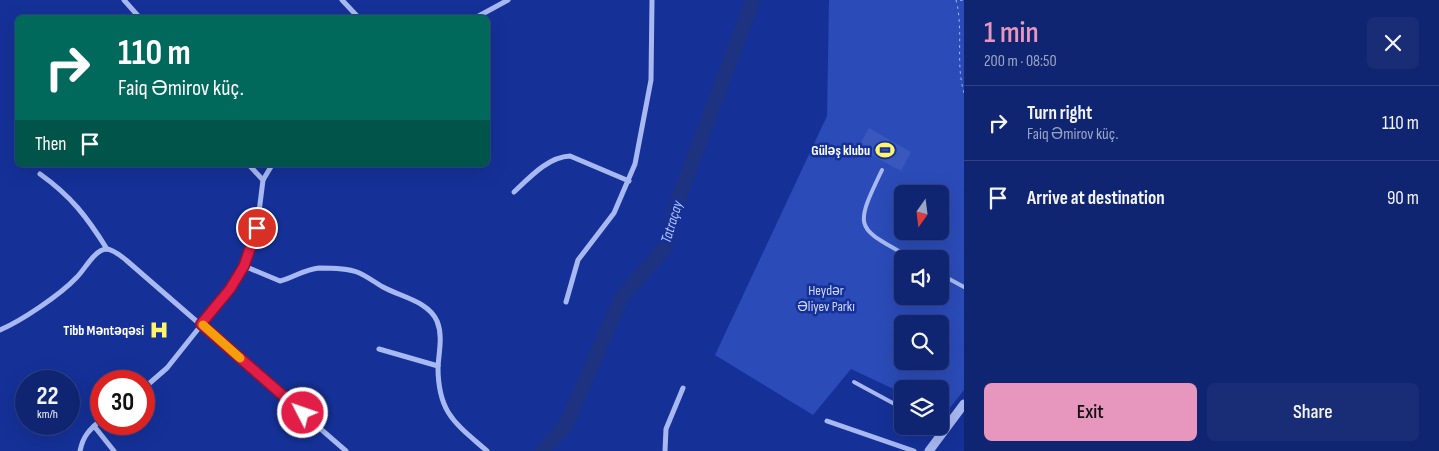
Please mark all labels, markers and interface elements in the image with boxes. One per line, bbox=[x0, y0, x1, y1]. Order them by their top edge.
text: 1 min bbox=[984, 15, 1039, 51]
button: close bbox=[1367, 17, 1419, 69]
text: 110 m bbox=[118, 32, 191, 75]
icon: right bbox=[35, 35, 100, 100]
text: 200 m · 08:50 bbox=[984, 52, 1057, 71]
text: Faiq Əmirov küç. bbox=[118, 75, 244, 102]
text: Turn right bbox=[1027, 102, 1092, 125]
icon: right bbox=[984, 109, 1012, 137]
text: 110 m bbox=[1382, 112, 1419, 135]
text: Faiq Əmirov küç. bbox=[1027, 125, 1119, 144]
icon: arrive bbox=[76, 130, 104, 158]
text: Then bbox=[35, 133, 66, 156]
sports icon: Güləş klubu bbox=[874, 139, 896, 161]
place label: Güləş klubu bbox=[811, 142, 870, 159]
icon: arrive bbox=[984, 184, 1012, 212]
north arrow bbox=[894, 185, 949, 240]
map controls bbox=[894, 185, 949, 435]
text: Arrive at destination bbox=[1027, 187, 1165, 210]
text: 90 m bbox=[1387, 187, 1419, 210]
water label: Tatraçay bbox=[657, 197, 688, 245]
pin bbox=[236, 207, 278, 249]
icon: arrive bbox=[243, 214, 271, 242]
button: sound bbox=[894, 250, 949, 305]
park label: Heydər Əliyev Parkı bbox=[797, 282, 855, 315]
button: search bbox=[894, 315, 949, 370]
hospital icon: Tibb Məntəqəsi bbox=[148, 319, 170, 341]
place label: Tibb Məntəqəsi bbox=[63, 322, 144, 339]
speed limit sign: 30 bbox=[90, 370, 155, 435]
button: layers bbox=[894, 380, 949, 435]
text: 22 bbox=[37, 381, 58, 412]
button: Exit bbox=[984, 383, 1197, 441]
button: Share bbox=[1207, 383, 1419, 441]
position arrow bbox=[276, 386, 328, 438]
text: km/h bbox=[37, 407, 58, 422]

